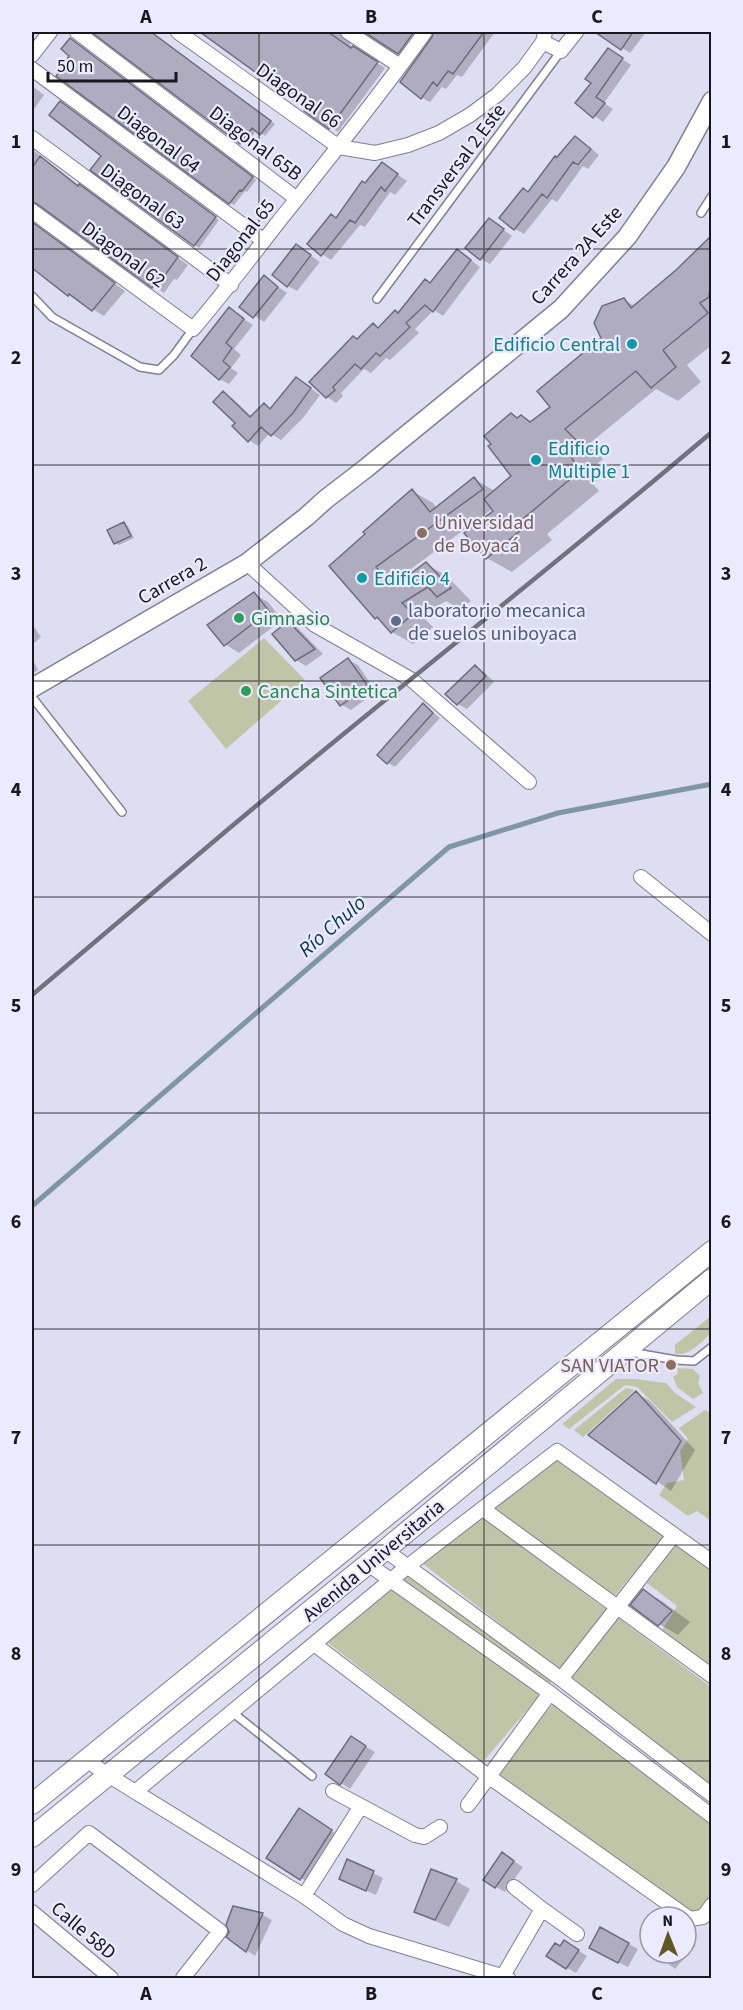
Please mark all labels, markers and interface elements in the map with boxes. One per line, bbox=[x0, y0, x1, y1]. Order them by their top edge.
text: A bbox=[139, 3, 152, 31]
text: B bbox=[365, 3, 377, 31]
text: C bbox=[591, 3, 603, 31]
scale bar bbox=[48, 45, 176, 83]
text: 50 m bbox=[57, 54, 93, 79]
street label: Diagonal 66 bbox=[250, 56, 347, 135]
street label: Transversal 2 Este bbox=[401, 98, 513, 233]
street label: Diagonal 64 bbox=[111, 99, 206, 180]
street label: Diagonal 65B bbox=[203, 100, 308, 188]
text: 1 bbox=[11, 128, 21, 156]
text: 1 bbox=[721, 128, 731, 156]
street label: Diagonal 63 bbox=[95, 157, 190, 237]
street label: Diagonal 65 bbox=[200, 193, 282, 288]
street label: Carrera 2A Este bbox=[524, 200, 629, 312]
street label: Diagonal 62 bbox=[76, 215, 171, 295]
place label: Edificio Central bbox=[493, 331, 620, 359]
marker: Edificio Central bbox=[625, 337, 639, 351]
text: 2 bbox=[11, 344, 21, 372]
text: 2 bbox=[721, 344, 731, 372]
place label: Edificio Multiple 1 bbox=[548, 435, 630, 486]
marker: Edificio Multiple 1 bbox=[529, 453, 543, 467]
place label: Universidad de Boyacá bbox=[434, 509, 534, 560]
marker: Universidad de Boyacá bbox=[415, 526, 429, 540]
street label: Carrera 2 bbox=[133, 550, 212, 612]
text: 3 bbox=[11, 560, 21, 588]
text: 3 bbox=[721, 560, 731, 588]
place label: Edificio 4 bbox=[374, 565, 450, 593]
marker: Edificio 4 bbox=[355, 571, 369, 585]
place label: laboratorio mecanica de suelos uniboyaca bbox=[408, 597, 586, 648]
place label: Gimnasio bbox=[251, 605, 330, 633]
marker: Gimnasio bbox=[232, 611, 246, 625]
marker: laboratorio mecanica de suelos uniboyaca bbox=[389, 614, 403, 628]
place label: Cancha Sintetica bbox=[258, 678, 398, 706]
marker: Cancha Sintetica bbox=[239, 684, 253, 698]
text: 4 bbox=[11, 776, 22, 804]
text: 4 bbox=[721, 776, 732, 804]
water label: Río Chulo bbox=[292, 888, 372, 964]
text: 5 bbox=[11, 992, 21, 1020]
text: 5 bbox=[721, 992, 731, 1020]
text: 6 bbox=[11, 1208, 21, 1236]
text: 6 bbox=[721, 1208, 731, 1236]
place label: SAN VIATOR bbox=[560, 1352, 659, 1380]
marker: SAN VIATOR bbox=[664, 1358, 678, 1372]
text: 7 bbox=[11, 1424, 21, 1452]
text: 7 bbox=[721, 1424, 731, 1452]
street label: Avenida Universitaria bbox=[297, 1493, 451, 1629]
text: 8 bbox=[11, 1640, 21, 1668]
text: 8 bbox=[721, 1640, 731, 1668]
text: 9 bbox=[11, 1856, 21, 1884]
text: 9 bbox=[721, 1856, 731, 1884]
street label: Calle 58D bbox=[45, 1895, 122, 1966]
north arrow bbox=[638, 1905, 698, 1965]
text: N bbox=[662, 1910, 673, 1932]
text: A bbox=[139, 1980, 152, 2008]
text: B bbox=[365, 1980, 377, 2008]
text: C bbox=[591, 1980, 603, 2008]

